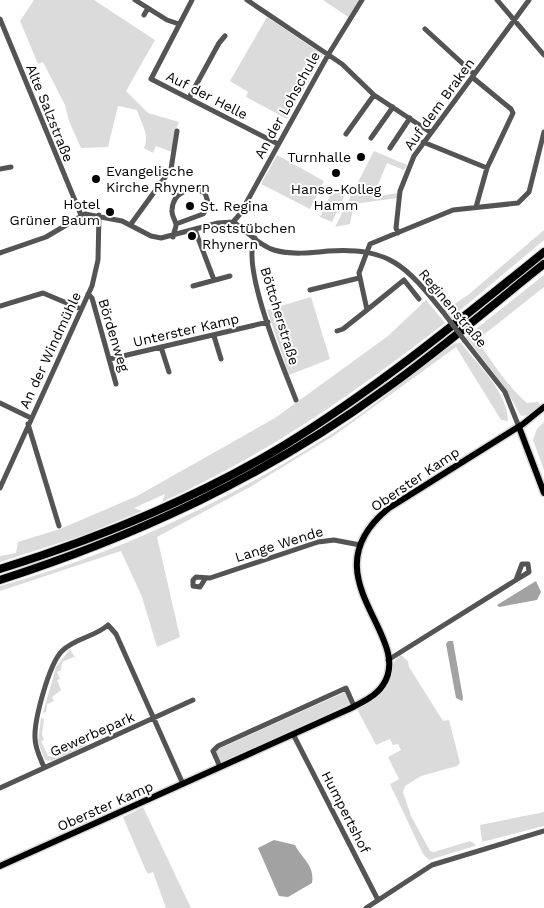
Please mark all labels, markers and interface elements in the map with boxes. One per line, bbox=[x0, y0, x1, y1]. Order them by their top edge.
street label: An der Lohschule bbox=[251, 49, 323, 161]
street label: Auf dem Braken bbox=[400, 55, 478, 153]
street label: Alte Salzstraße bbox=[23, 62, 77, 164]
street label: Auf der Helle bbox=[164, 68, 250, 122]
place label: Turnhalle bbox=[287, 149, 351, 165]
marker: Turnhalle bbox=[355, 151, 367, 163]
place label: Evangelische Kirche Rhynern bbox=[106, 163, 210, 195]
marker: Hanse-Kolleg Hamm bbox=[330, 167, 342, 179]
marker: Evangelische Kirche Rhynern bbox=[90, 173, 102, 185]
place label: Hanse-Kolleg Hamm bbox=[291, 181, 382, 213]
place label: Hotel Grüner Baum bbox=[10, 196, 101, 228]
place label: St. Regina bbox=[200, 198, 268, 214]
marker: St. Regina bbox=[184, 200, 196, 212]
marker: Hotel Grüner Baum bbox=[104, 206, 116, 218]
place label: Poststübchen Rhynern bbox=[202, 220, 296, 252]
marker: Poststübchen Rhynern bbox=[186, 230, 198, 242]
street label: Böttcherstraße bbox=[257, 265, 303, 367]
street label: Reginenstraße bbox=[416, 266, 490, 350]
street label: An der Windmühle bbox=[16, 289, 84, 411]
street label: Bördenweg bbox=[95, 297, 133, 374]
street label: Unterster Kamp bbox=[131, 310, 241, 350]
street label: Oberster Kamp bbox=[368, 444, 462, 514]
street label: Lange Wende bbox=[233, 523, 325, 565]
street label: Gewerbepark bbox=[47, 708, 137, 760]
street label: Humpertshof bbox=[318, 768, 374, 856]
street label: Oberster Kamp bbox=[55, 778, 155, 834]

